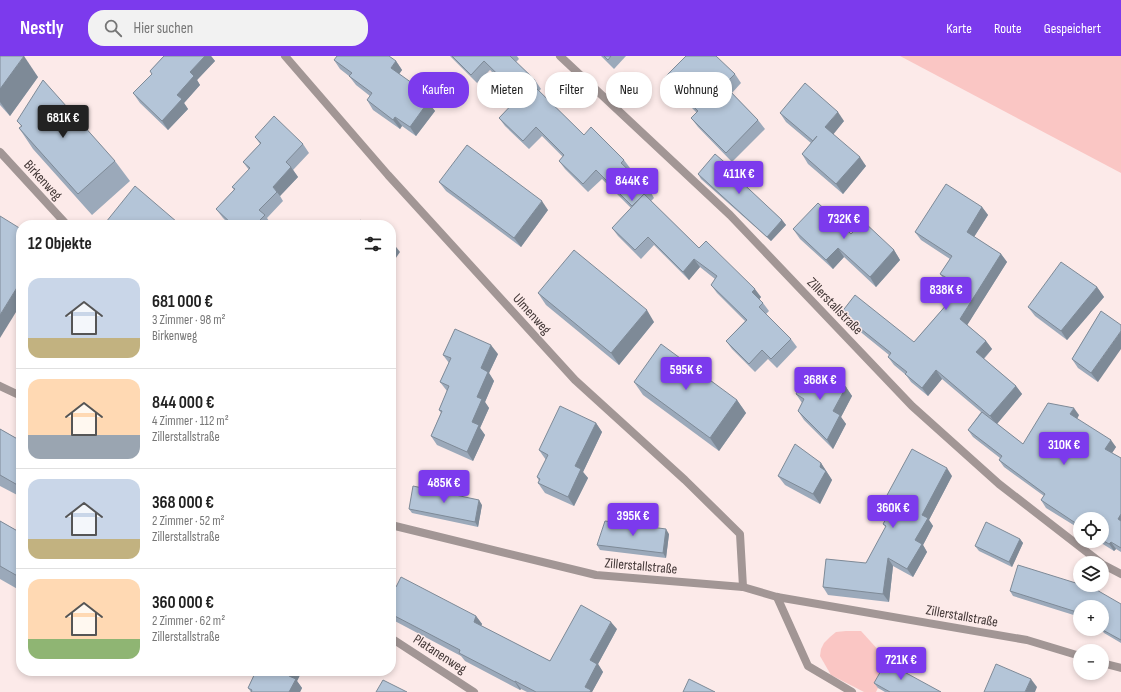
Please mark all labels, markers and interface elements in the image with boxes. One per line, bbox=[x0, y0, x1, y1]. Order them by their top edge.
search box bbox=[88, 10, 368, 46]
text: Nestly bbox=[20, 17, 64, 40]
icon: search bbox=[102, 17, 124, 39]
text: Hier suchen bbox=[134, 19, 193, 38]
text: Karte bbox=[946, 20, 972, 37]
text: Route bbox=[994, 20, 1022, 37]
text: Gespeichert bbox=[1044, 20, 1101, 37]
chip: Kaufen bbox=[408, 72, 469, 108]
chip: Mieten bbox=[477, 72, 537, 108]
chip: Filter bbox=[545, 72, 598, 108]
chip: Neu bbox=[606, 72, 652, 108]
chip: Wohnung bbox=[660, 72, 732, 108]
pin: 681K € bbox=[30, 105, 96, 139]
text: 681K € bbox=[47, 110, 79, 126]
street label: Birkenweg bbox=[20, 156, 66, 204]
pin: 411K € bbox=[706, 161, 772, 195]
text: 411K € bbox=[723, 166, 755, 182]
pin: 844K € bbox=[599, 168, 665, 202]
text: 844K € bbox=[615, 173, 649, 189]
pin: 732K € bbox=[811, 206, 877, 240]
text: 732K € bbox=[828, 211, 860, 227]
icon: filters bbox=[362, 233, 384, 255]
text: 12 Objekte bbox=[28, 234, 92, 254]
street label: Zillerstallstraße bbox=[804, 274, 866, 338]
pin: 838K € bbox=[913, 277, 979, 311]
text: 838K € bbox=[929, 282, 963, 298]
street label: Ulmenweg bbox=[509, 290, 555, 338]
text: 681 000 € bbox=[152, 292, 213, 312]
icon: home bbox=[60, 294, 108, 342]
text: 3 Zimmer · 98 m² bbox=[152, 312, 226, 328]
text: Birkenweg bbox=[152, 328, 197, 344]
pin: 595K € bbox=[653, 357, 719, 391]
text: 595K € bbox=[670, 362, 702, 378]
pin: 368K € bbox=[787, 367, 853, 401]
text: 368K € bbox=[803, 372, 837, 388]
text: 844 000 € bbox=[152, 393, 214, 413]
icon: home bbox=[60, 395, 108, 443]
text: 4 Zimmer · 112 m² bbox=[152, 413, 229, 429]
text: Zillerstallstraße bbox=[152, 429, 220, 445]
pin: 310K € bbox=[1031, 432, 1097, 466]
text: 310K € bbox=[1048, 437, 1080, 453]
pin: 485K € bbox=[411, 470, 477, 504]
text: 485K € bbox=[428, 475, 461, 491]
text: 368 000 € bbox=[152, 493, 214, 513]
icon: home bbox=[60, 495, 108, 543]
pin: 360K € bbox=[860, 495, 926, 529]
text: 360K € bbox=[876, 500, 910, 516]
pin: 395K € bbox=[600, 503, 666, 537]
text: 395K € bbox=[617, 508, 649, 524]
map controls bbox=[1073, 512, 1109, 680]
button: locate bbox=[1073, 512, 1109, 548]
text: 2 Zimmer · 52 m² bbox=[152, 513, 225, 529]
text: Zillerstallstraße bbox=[152, 529, 220, 545]
street label: Zillerstallstraße bbox=[604, 554, 678, 578]
button: layers bbox=[1073, 556, 1109, 592]
text: 360 000 € bbox=[152, 593, 214, 613]
icon: home bbox=[60, 595, 108, 643]
button: + bbox=[1073, 600, 1109, 636]
street label: Zillerstallstraße bbox=[925, 601, 999, 631]
text: 2 Zimmer · 62 m² bbox=[152, 613, 225, 629]
text: Zillerstallstraße bbox=[152, 629, 220, 645]
street label: Platanenweg bbox=[410, 630, 470, 678]
button: − bbox=[1073, 644, 1109, 680]
pin: 721K € bbox=[868, 647, 934, 681]
text: 721K € bbox=[885, 652, 917, 668]

